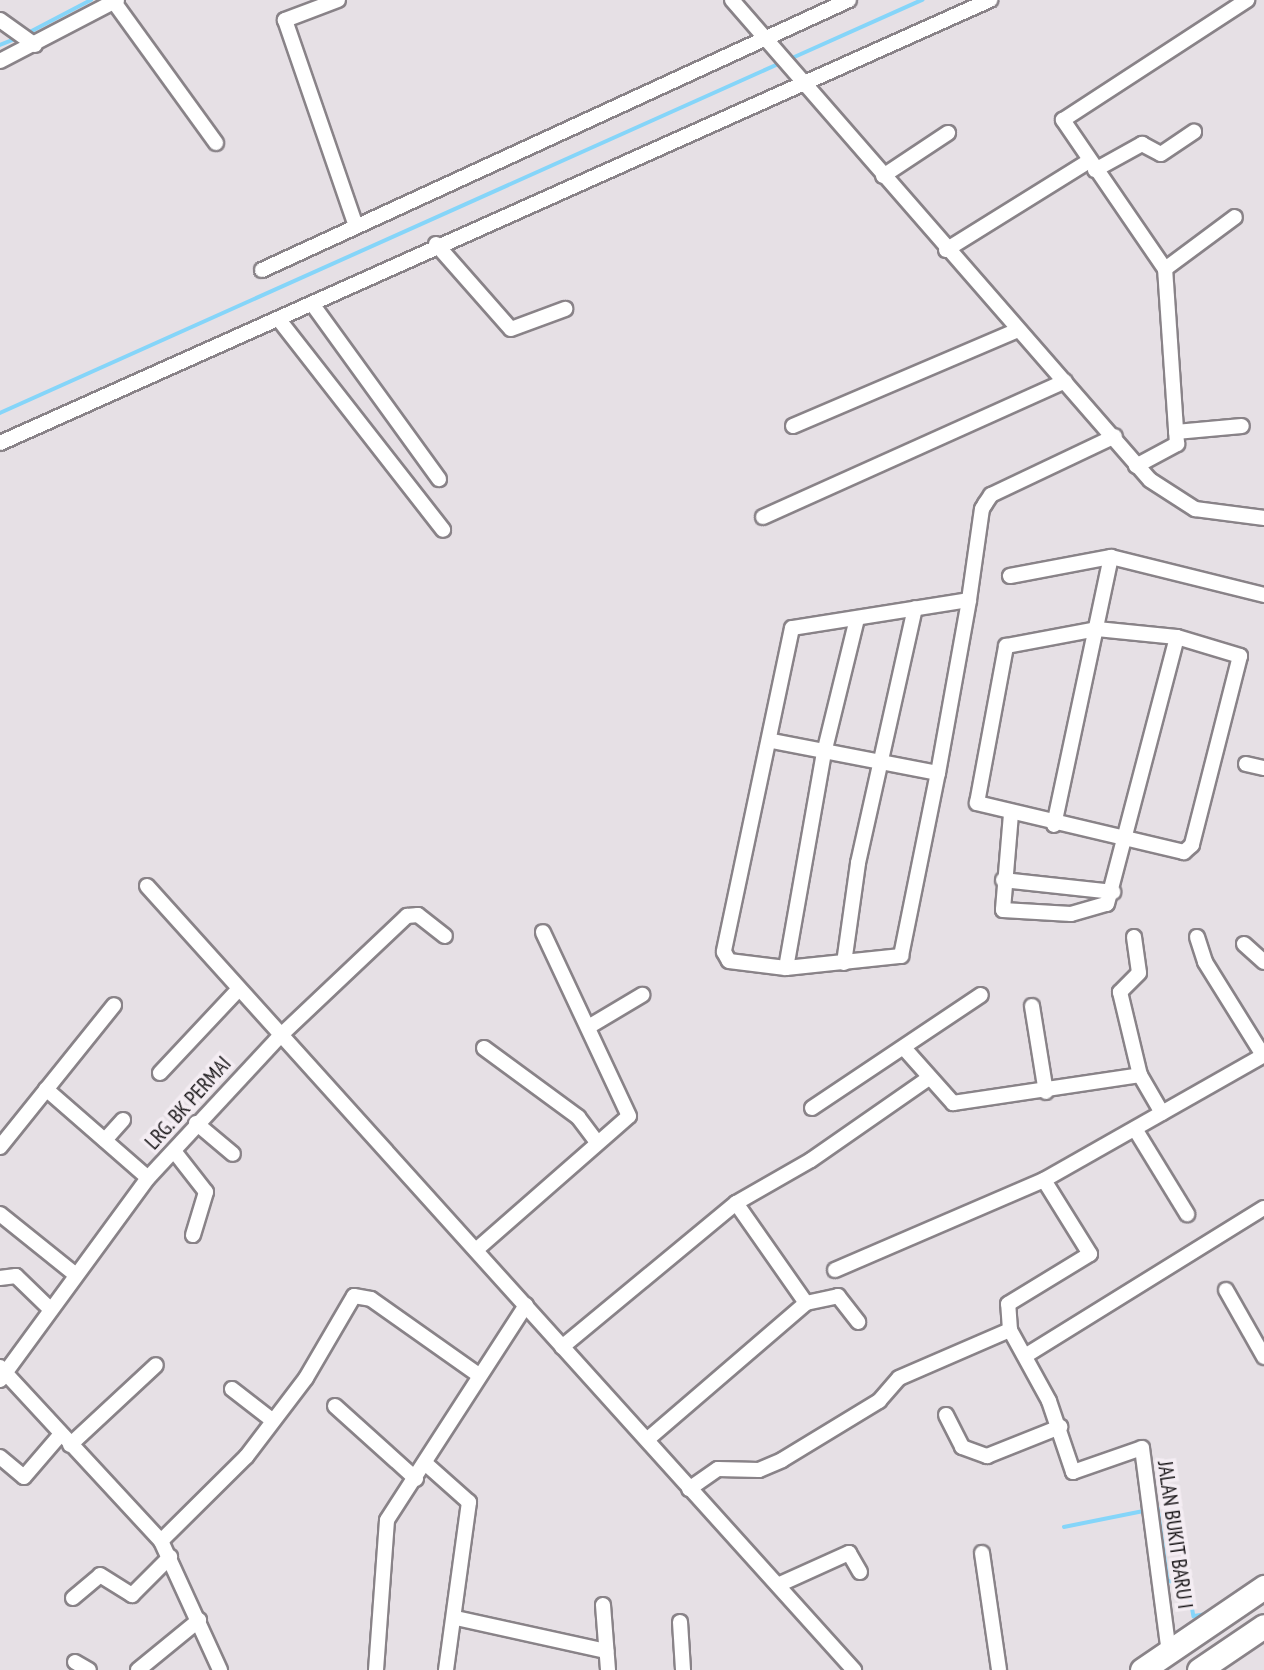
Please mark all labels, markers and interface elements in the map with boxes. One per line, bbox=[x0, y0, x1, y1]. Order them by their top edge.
street label: LRG. BK PERMAI bbox=[139, 1051, 237, 1155]
street label: JALAN BUKIT BARU I bbox=[1152, 1459, 1198, 1611]

